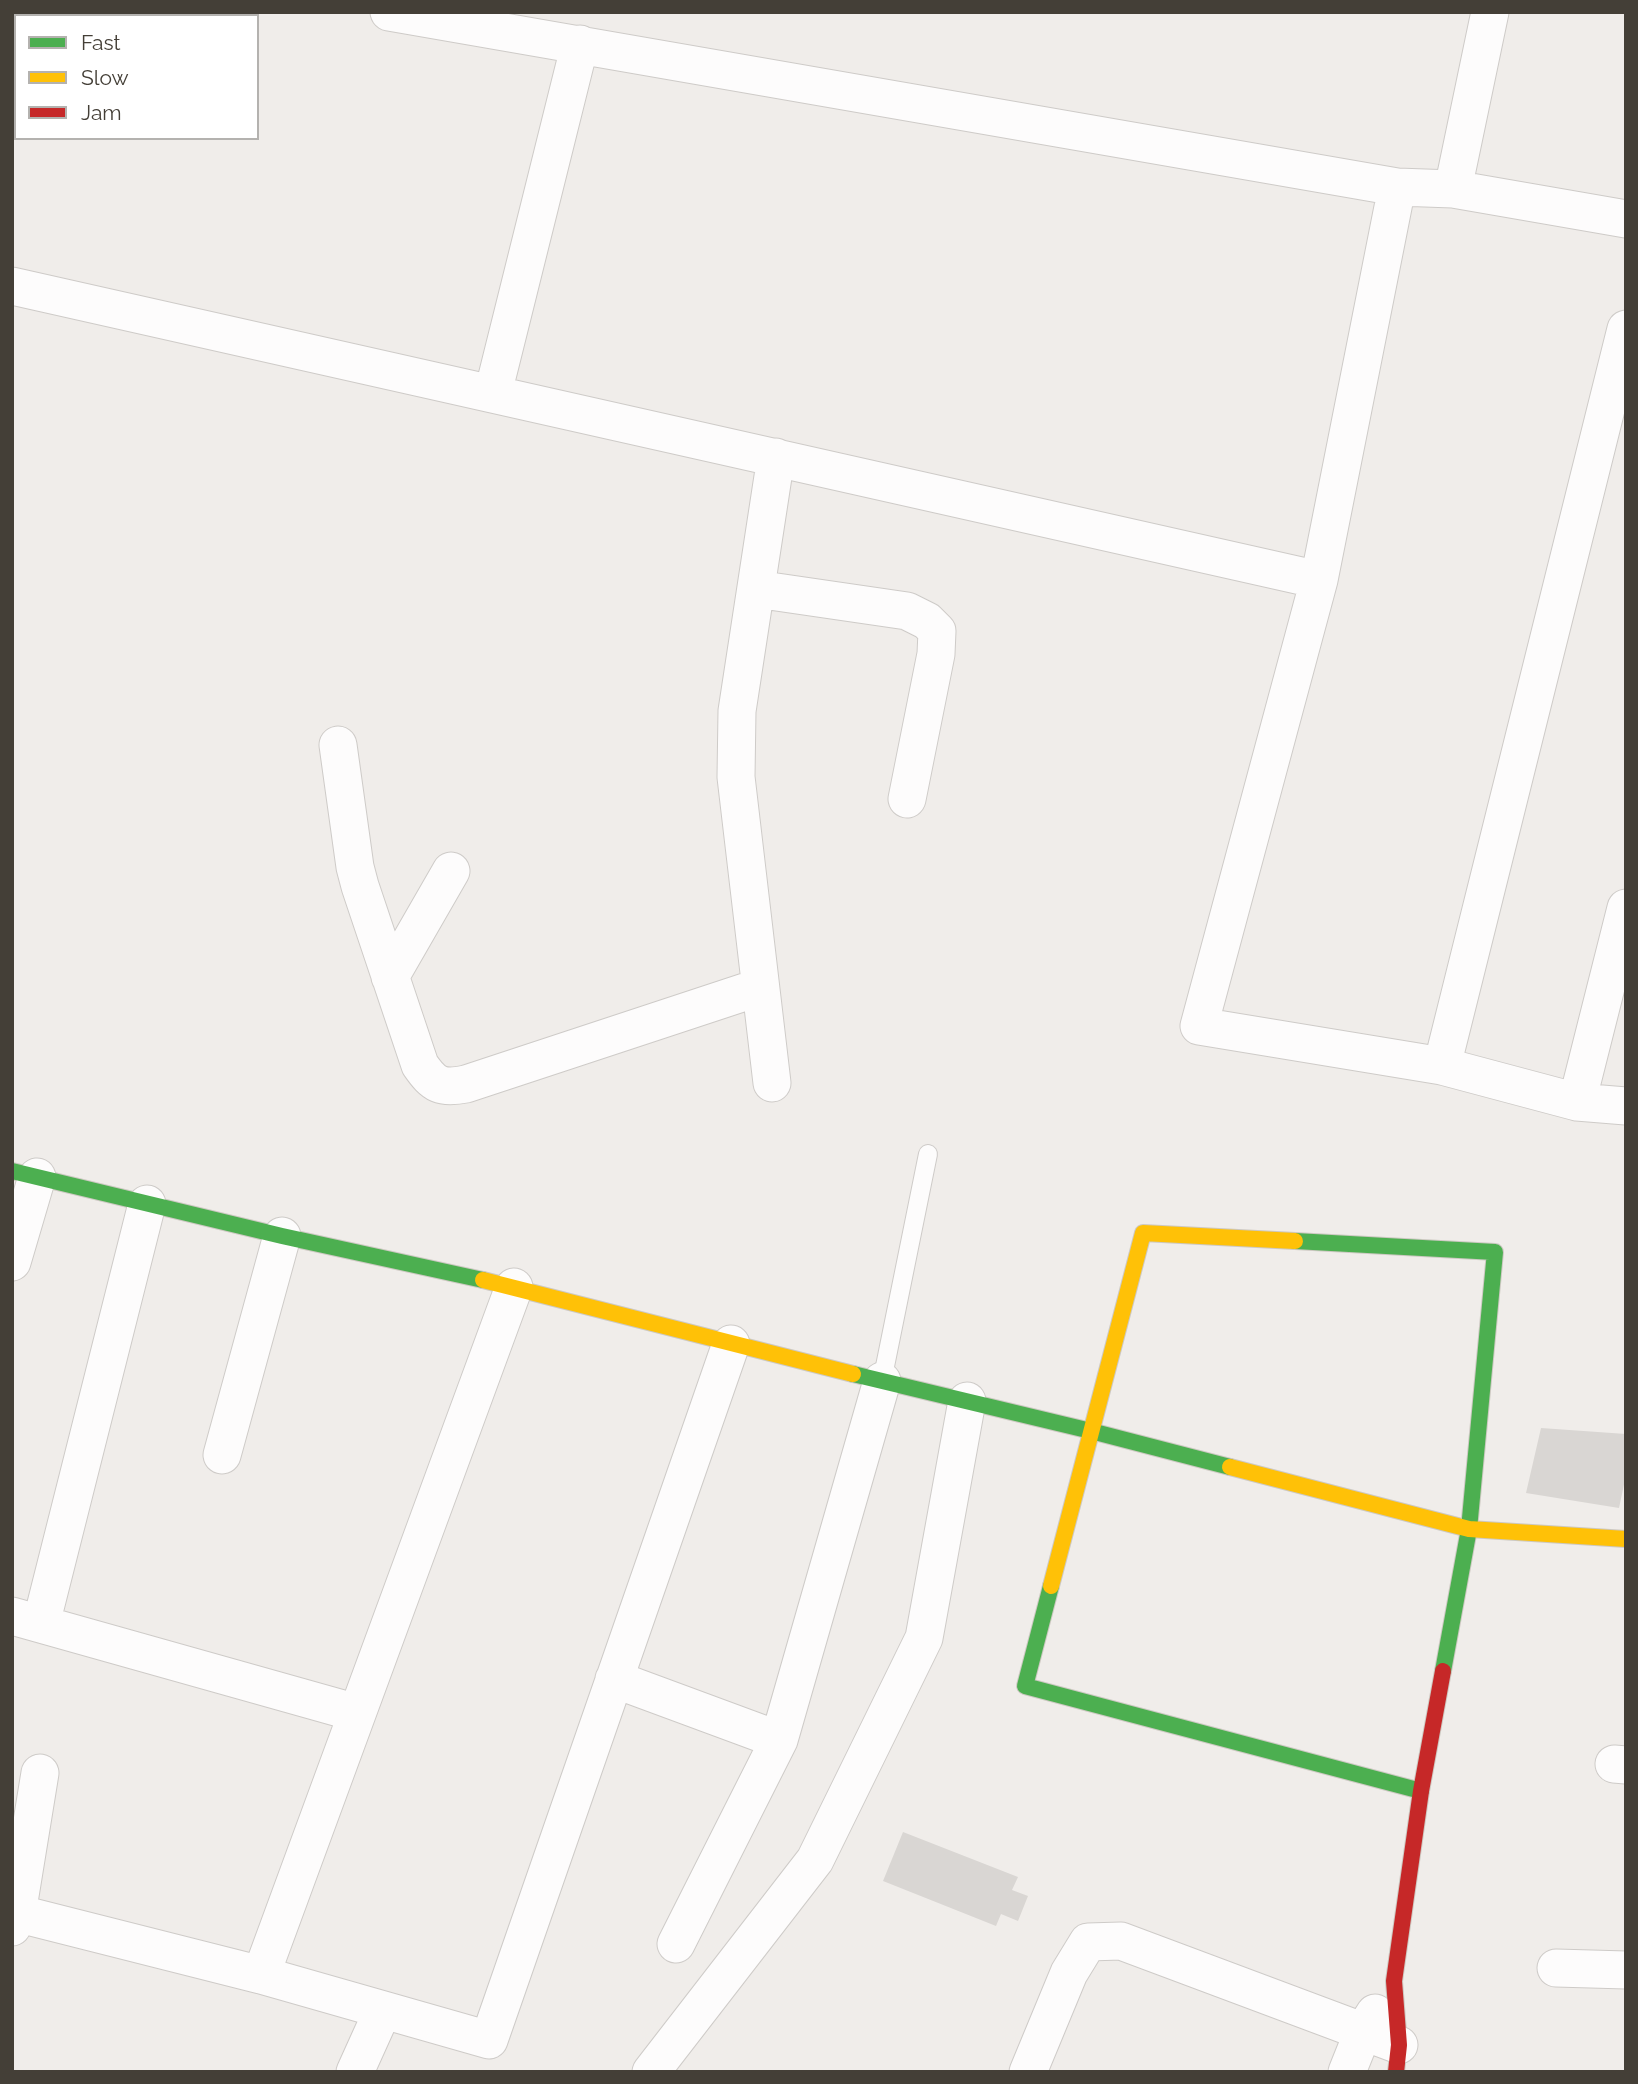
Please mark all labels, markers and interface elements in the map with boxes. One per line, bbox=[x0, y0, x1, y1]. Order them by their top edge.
legend bbox=[14, 14, 259, 140]
text: Fast bbox=[81, 30, 121, 55]
text: Slow bbox=[81, 65, 129, 90]
text: Jam bbox=[81, 100, 122, 125]

